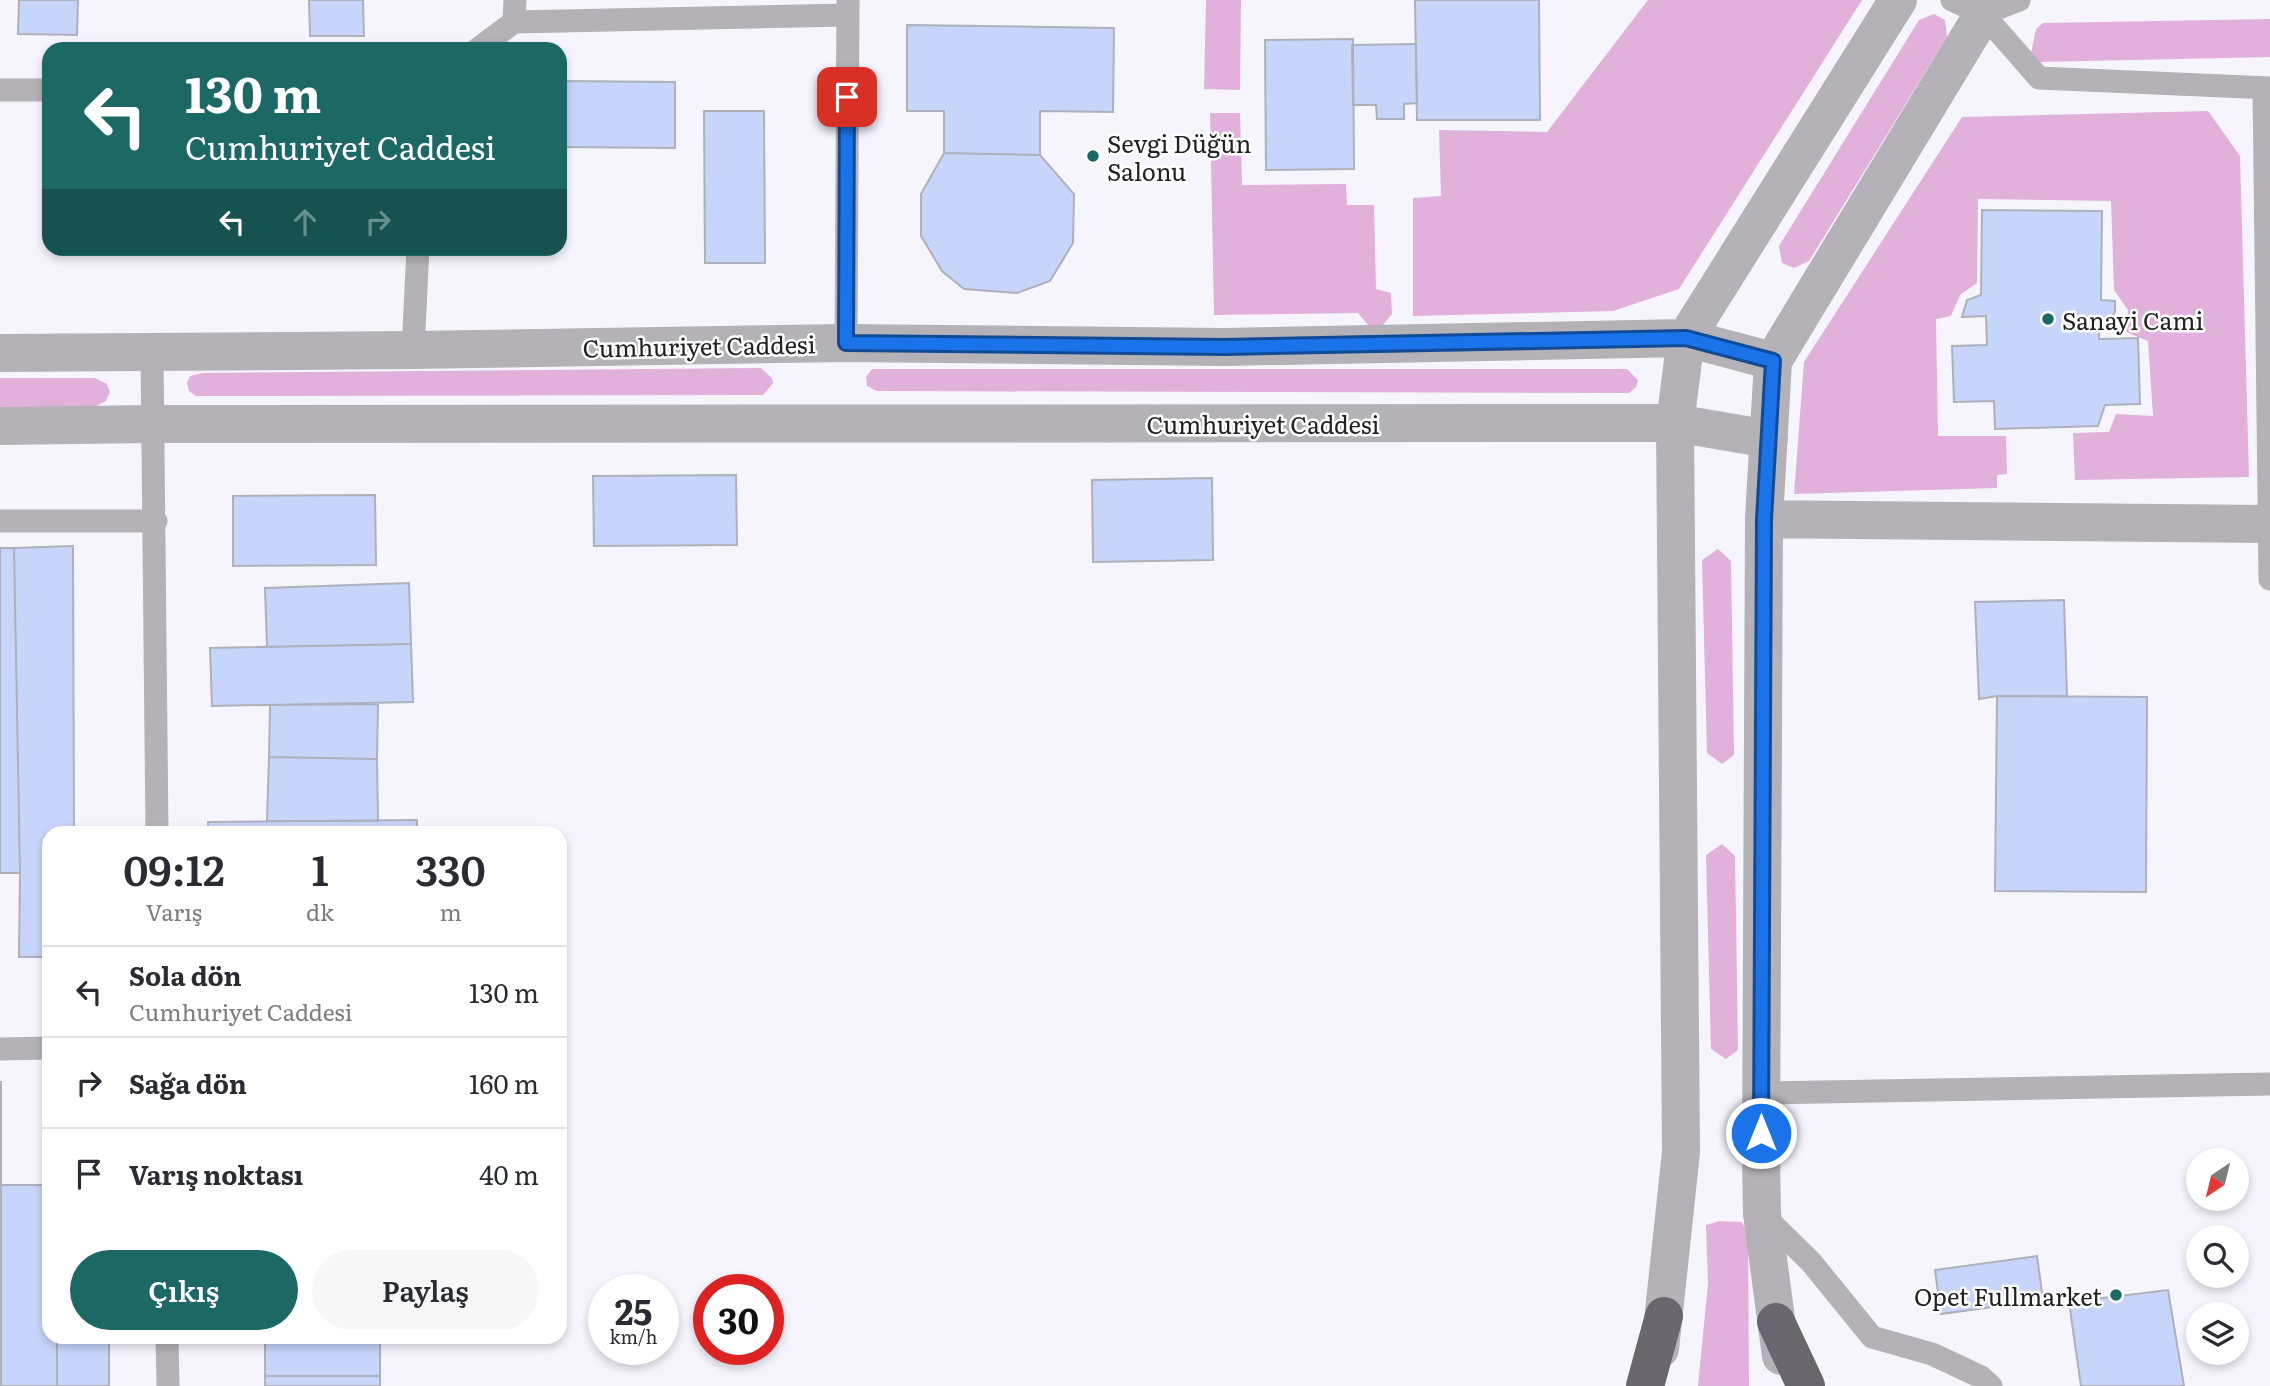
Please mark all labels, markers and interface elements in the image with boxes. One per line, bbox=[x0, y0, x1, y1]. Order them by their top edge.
text: 130 m bbox=[185, 55, 321, 128]
pin bbox=[817, 67, 877, 127]
icon: left bbox=[70, 70, 161, 161]
icon: arrive bbox=[828, 78, 866, 116]
text: Cumhuriyet Caddesi bbox=[185, 122, 496, 170]
place label: Sevgi Düğün Salonu bbox=[1107, 125, 1252, 188]
marker: Sevgi Düğün Salonu bbox=[1085, 148, 1101, 164]
icon: left bbox=[213, 203, 251, 241]
icon: ahead bbox=[286, 203, 324, 241]
icon: right bbox=[359, 203, 397, 241]
place label: Sanayi Cami bbox=[2062, 302, 2203, 337]
marker: Sanayi Cami bbox=[2040, 311, 2056, 327]
street label: Cumhuriyet Caddesi bbox=[582, 325, 816, 365]
street label: Cumhuriyet Caddesi bbox=[1146, 406, 1380, 441]
text: 09:12 bbox=[123, 837, 225, 899]
text: 1 bbox=[311, 837, 329, 899]
text: 330 bbox=[415, 837, 486, 899]
text: Varış bbox=[146, 894, 202, 928]
text: dk bbox=[306, 894, 334, 928]
text: m bbox=[439, 894, 462, 928]
text: Sola dön bbox=[129, 955, 242, 994]
text: 130 m bbox=[469, 972, 539, 1011]
icon: left bbox=[70, 973, 108, 1011]
text: Cumhuriyet Caddesi bbox=[129, 994, 352, 1028]
text: Sağa dön bbox=[129, 1063, 247, 1102]
text: 160 m bbox=[469, 1063, 539, 1102]
icon: right bbox=[70, 1064, 108, 1102]
position arrow bbox=[1724, 1096, 1798, 1170]
north arrow bbox=[2186, 1148, 2249, 1211]
map controls bbox=[2186, 1148, 2249, 1365]
text: Varış noktası bbox=[129, 1154, 303, 1193]
text: 40 m bbox=[479, 1154, 539, 1193]
icon: arrive bbox=[70, 1155, 108, 1193]
button: search bbox=[2186, 1225, 2249, 1288]
button: Çıkış bbox=[70, 1250, 298, 1330]
button: Paylaş bbox=[312, 1250, 539, 1330]
speed limit sign: 30 bbox=[693, 1274, 784, 1365]
place label: Opet Fullmarket bbox=[1914, 1278, 2102, 1313]
text: 25 bbox=[615, 1284, 652, 1336]
marker: Opet Fullmarket bbox=[2108, 1287, 2124, 1303]
button: layers bbox=[2186, 1302, 2249, 1365]
text: km/h bbox=[610, 1323, 657, 1350]

